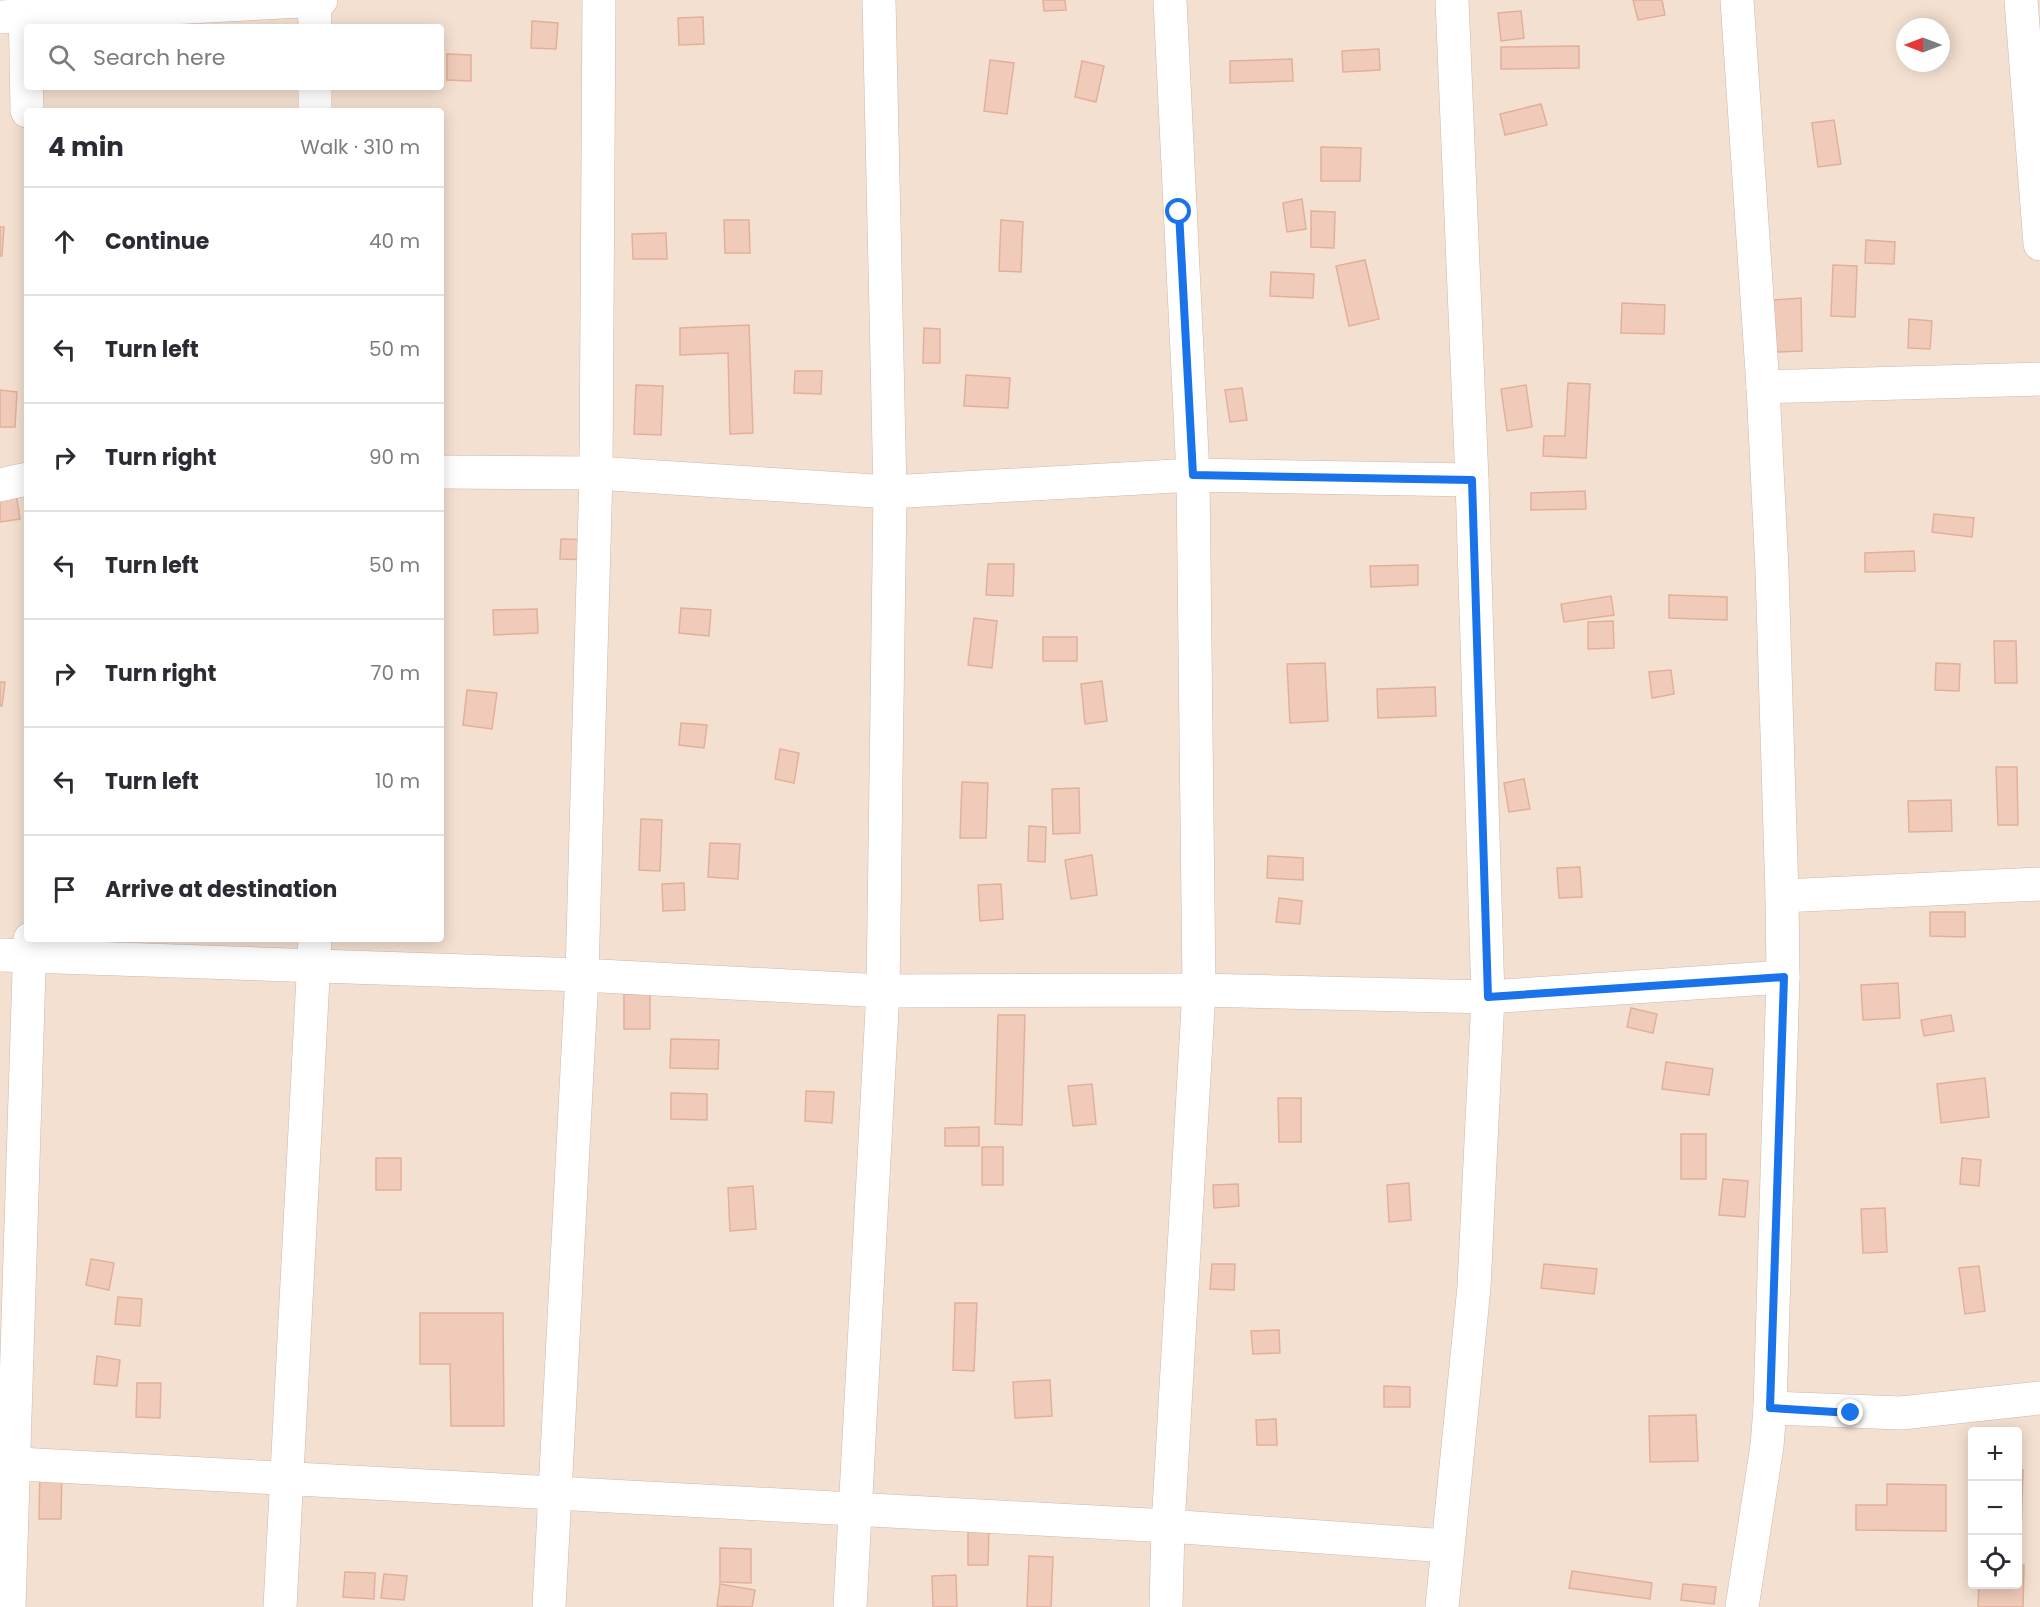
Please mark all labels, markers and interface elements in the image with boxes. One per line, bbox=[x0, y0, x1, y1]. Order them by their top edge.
north arrow bbox=[1896, 18, 1950, 72]
search box bbox=[24, 24, 444, 90]
icon: search bbox=[45, 41, 78, 74]
text: Search here bbox=[93, 42, 226, 73]
text: 4 min bbox=[48, 129, 124, 165]
text: Walk · 310 m bbox=[300, 133, 420, 161]
route start bbox=[1165, 198, 1191, 224]
icon: ahead bbox=[48, 225, 81, 258]
text: Continue bbox=[105, 226, 209, 257]
text: 40 m bbox=[369, 227, 420, 255]
icon: left bbox=[48, 333, 81, 366]
text: Turn left bbox=[105, 334, 199, 365]
text: 50 m bbox=[369, 335, 420, 363]
icon: right bbox=[48, 441, 81, 474]
text: Turn right bbox=[105, 442, 216, 473]
text: 90 m bbox=[369, 443, 420, 471]
icon: left bbox=[48, 549, 81, 582]
text: Turn left bbox=[105, 550, 199, 581]
text: 50 m bbox=[369, 551, 420, 579]
icon: right bbox=[48, 657, 81, 690]
text: Turn right bbox=[105, 658, 216, 689]
text: 70 m bbox=[371, 659, 420, 687]
icon: left bbox=[48, 765, 81, 798]
text: Turn left bbox=[105, 766, 199, 797]
text: 10 m bbox=[375, 767, 420, 795]
icon: arrive bbox=[48, 873, 81, 906]
text: Arrive at destination bbox=[105, 874, 337, 905]
route end bbox=[1837, 1399, 1863, 1425]
map controls bbox=[1968, 1427, 2022, 1589]
button: + bbox=[1968, 1427, 2022, 1481]
button: − bbox=[1968, 1481, 2022, 1535]
button: locate bbox=[1968, 1535, 2022, 1589]

